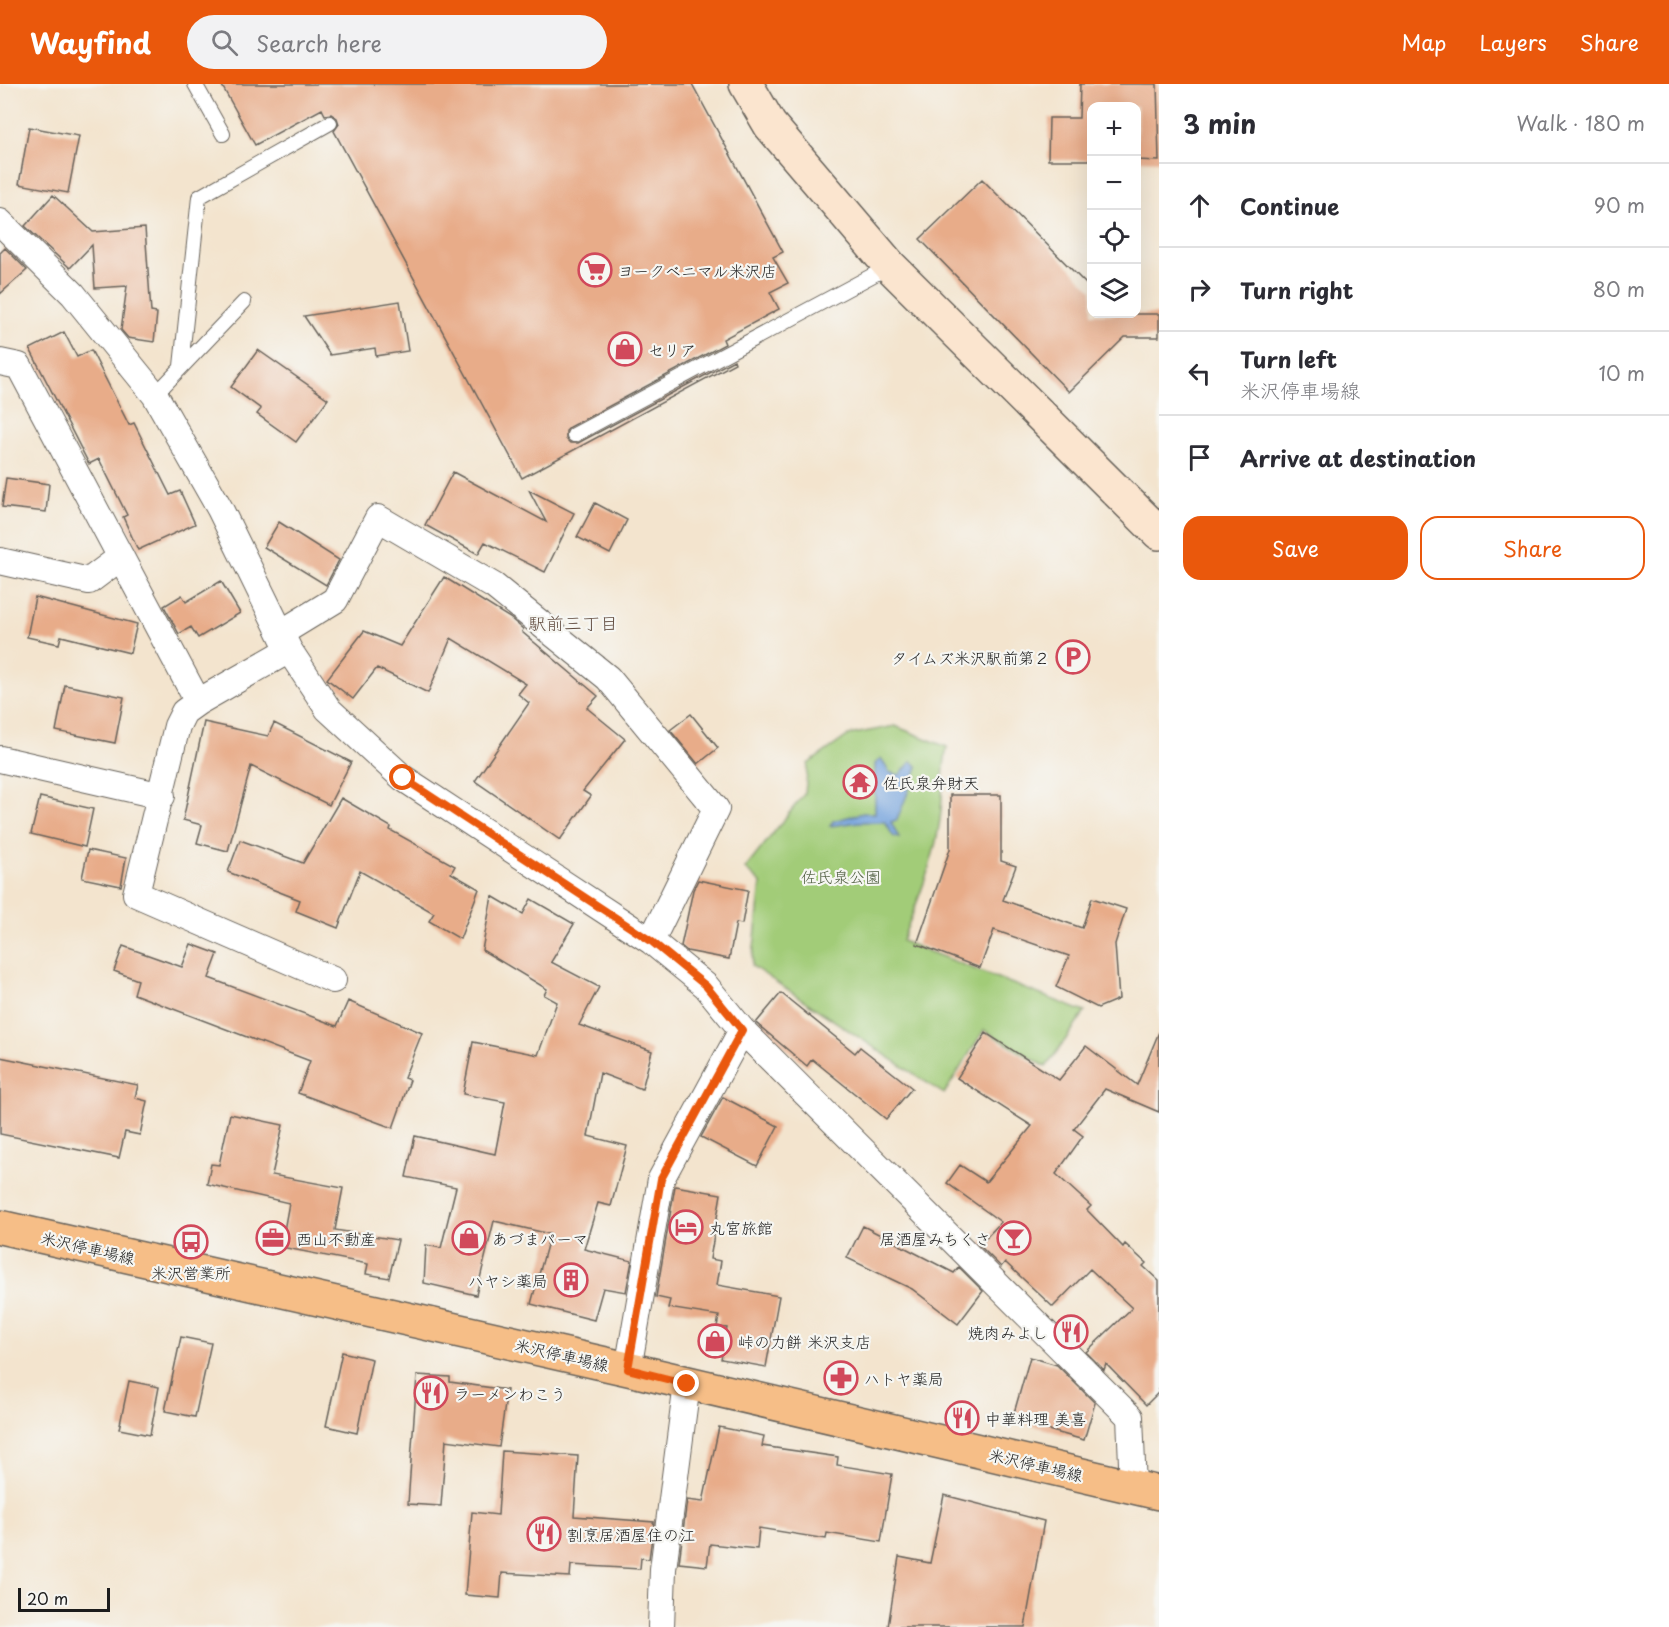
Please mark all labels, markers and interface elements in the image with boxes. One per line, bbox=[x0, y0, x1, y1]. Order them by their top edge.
search box bbox=[187, 15, 607, 69]
text: Wayfind bbox=[30, 21, 151, 64]
icon: search bbox=[208, 26, 241, 59]
text: Search here bbox=[256, 26, 382, 59]
text: Map bbox=[1402, 26, 1446, 58]
text: Layers bbox=[1479, 26, 1547, 58]
text: Share bbox=[1580, 26, 1639, 58]
map controls bbox=[1087, 102, 1141, 318]
button: + bbox=[1087, 102, 1141, 156]
text: 3 min bbox=[1183, 104, 1256, 143]
text: Walk · 180 m bbox=[1517, 108, 1645, 138]
button: − bbox=[1087, 156, 1141, 210]
icon: ahead bbox=[1183, 189, 1216, 222]
text: Continue bbox=[1240, 189, 1339, 222]
text: 90 m bbox=[1594, 190, 1645, 220]
button: locate bbox=[1087, 210, 1141, 264]
supermarket icon: ヨークベニマル米沢店 bbox=[577, 252, 613, 288]
place label: ヨークベニマル米沢店 bbox=[618, 258, 777, 282]
button: layers bbox=[1087, 264, 1141, 318]
icon: right bbox=[1183, 273, 1216, 306]
text: Turn right bbox=[1240, 273, 1353, 306]
text: 80 m bbox=[1593, 274, 1645, 304]
shop icon: セリア bbox=[607, 331, 643, 367]
place label: セリア bbox=[648, 337, 696, 361]
text: Turn left bbox=[1240, 342, 1337, 375]
icon: left bbox=[1183, 357, 1216, 390]
text: 10 m bbox=[1598, 358, 1645, 388]
text: 米沢停車場線 bbox=[1240, 375, 1360, 405]
icon: arrive bbox=[1183, 441, 1216, 474]
text: Arrive at destination bbox=[1240, 441, 1476, 474]
button: Save bbox=[1183, 516, 1408, 580]
button: Share bbox=[1420, 516, 1645, 580]
district label: 駅前三丁目 bbox=[528, 609, 618, 636]
parking icon: タイムズ米沢駅前第２ bbox=[1055, 639, 1091, 675]
place label: タイムズ米沢駅前第２ bbox=[891, 645, 1050, 669]
route start bbox=[389, 764, 415, 790]
temple icon: 佐氏泉弁財天 bbox=[842, 764, 878, 800]
place label: 佐氏泉弁財天 bbox=[883, 770, 979, 794]
park label: 佐氏泉公園 bbox=[801, 864, 881, 888]
hotel icon: 丸宮旅館 bbox=[668, 1209, 704, 1245]
place label: 丸宮旅館 bbox=[709, 1215, 773, 1239]
office icon: 西山不動産 bbox=[255, 1220, 291, 1256]
shop icon: あづまパーマ bbox=[451, 1220, 487, 1256]
bar icon: 居酒屋みちくさ bbox=[996, 1220, 1032, 1256]
bus stop icon: 米沢営業所 bbox=[173, 1224, 209, 1260]
street label: 米沢停車場線 bbox=[39, 1225, 137, 1269]
place label: 西山不動産 bbox=[296, 1226, 376, 1250]
place label: あづまパーマ bbox=[492, 1226, 588, 1250]
place label: 居酒屋みちくさ bbox=[880, 1226, 991, 1250]
place label: 米沢営業所 bbox=[151, 1260, 231, 1284]
building icon: ハヤシ薬局 bbox=[553, 1262, 589, 1298]
place label: ハヤシ薬局 bbox=[468, 1268, 548, 1292]
restaurant icon: 焼肉みよし bbox=[1053, 1314, 1089, 1350]
place label: 焼肉みよし bbox=[968, 1320, 1048, 1344]
shop icon: 峠の力餅 米沢支店 bbox=[697, 1323, 733, 1359]
place label: 峠の力餅 米沢支店 bbox=[738, 1329, 871, 1353]
street label: 米沢停車場線 bbox=[513, 1332, 611, 1376]
pharmacy icon: ハトヤ薬局 bbox=[823, 1360, 859, 1396]
place label: ハトヤ薬局 bbox=[864, 1366, 944, 1390]
route end bbox=[673, 1370, 699, 1396]
restaurant icon: ラーメンわこう bbox=[413, 1375, 449, 1411]
place label: ラーメンわこう bbox=[454, 1381, 566, 1405]
restaurant icon: 中華料理 美喜 bbox=[944, 1400, 980, 1436]
place label: 中華料理 美喜 bbox=[985, 1406, 1086, 1430]
street label: 米沢停車場線 bbox=[987, 1442, 1085, 1486]
restaurant icon: 割烹居酒屋住の江 bbox=[526, 1516, 562, 1552]
place label: 割烹居酒屋住の江 bbox=[567, 1522, 695, 1546]
scale bar bbox=[18, 1585, 110, 1612]
text: 20 m bbox=[27, 1586, 68, 1610]

